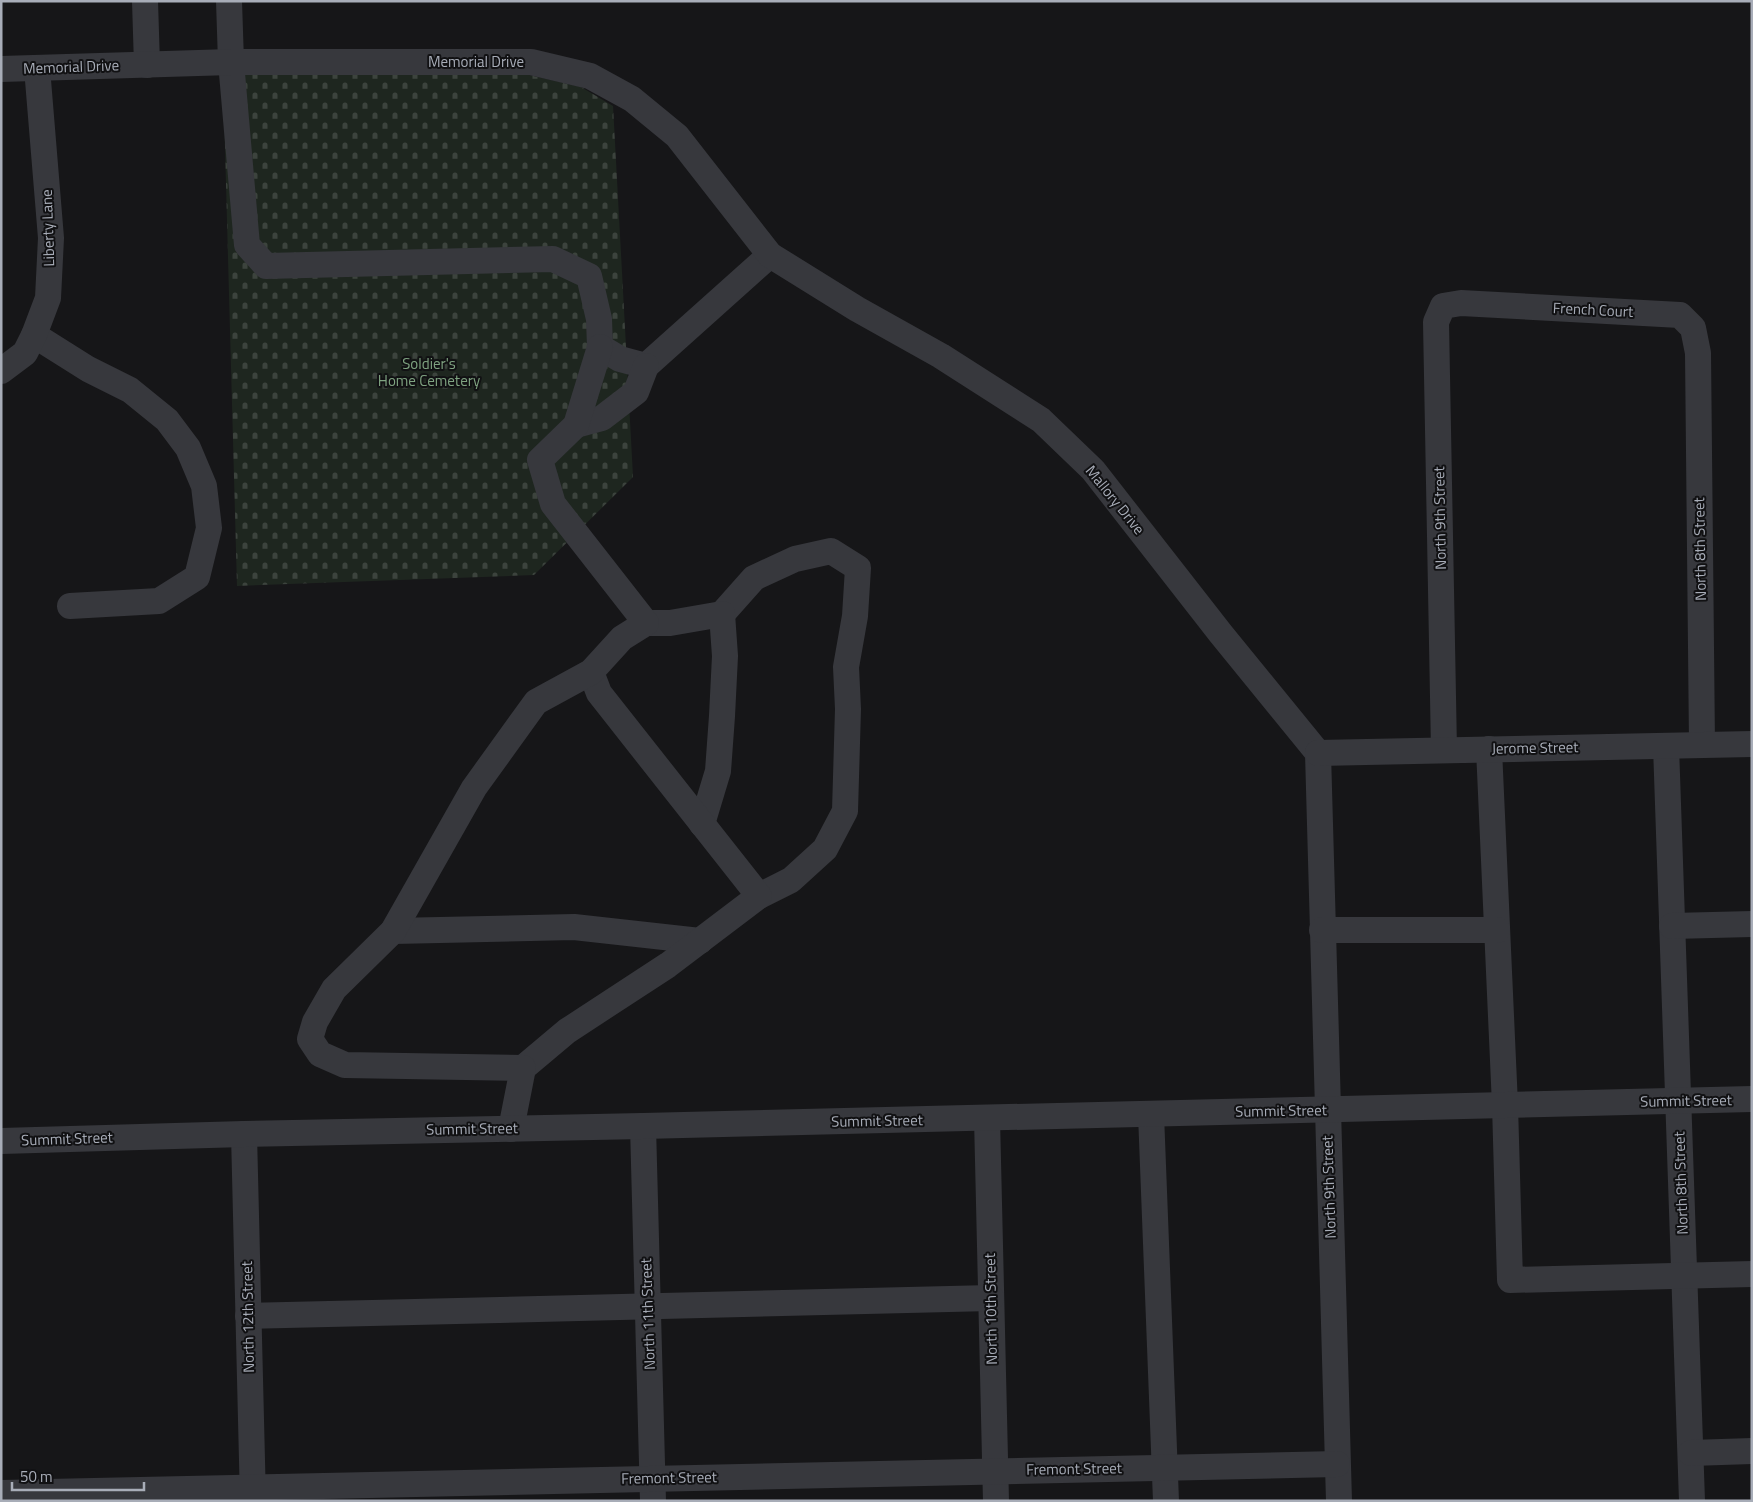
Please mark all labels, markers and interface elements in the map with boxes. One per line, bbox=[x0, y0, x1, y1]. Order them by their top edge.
street label: Memorial Drive bbox=[428, 50, 524, 73]
street label: Memorial Drive bbox=[23, 53, 119, 80]
street label: Liberty Lane bbox=[35, 189, 60, 267]
street label: French Court bbox=[1552, 296, 1635, 323]
park label: Soldier's Home Cemetery bbox=[378, 352, 480, 392]
street label: Mallory Drive bbox=[1080, 460, 1151, 539]
street label: North 9th Street bbox=[1427, 465, 1452, 570]
street label: North 8th Street bbox=[1687, 496, 1712, 601]
street label: Jerome Street bbox=[1491, 735, 1579, 760]
street label: Summit Street bbox=[1640, 1088, 1733, 1113]
street label: Summit Street bbox=[1235, 1098, 1328, 1123]
street label: Summit Street bbox=[831, 1108, 924, 1133]
street label: Summit Street bbox=[426, 1116, 519, 1141]
street label: Summit Street bbox=[21, 1125, 114, 1152]
street label: North 8th Street bbox=[1667, 1130, 1694, 1235]
street label: North 9th Street bbox=[1315, 1134, 1342, 1239]
street label: North 10th Street bbox=[978, 1252, 1003, 1365]
street label: North 11th Street bbox=[634, 1257, 661, 1370]
street label: North 12th Street bbox=[235, 1260, 260, 1373]
street label: Fremont Street bbox=[1026, 1456, 1123, 1481]
scale bar bbox=[12, 1460, 145, 1492]
text: 50 m bbox=[20, 1465, 53, 1488]
street label: Fremont Street bbox=[621, 1465, 718, 1490]

